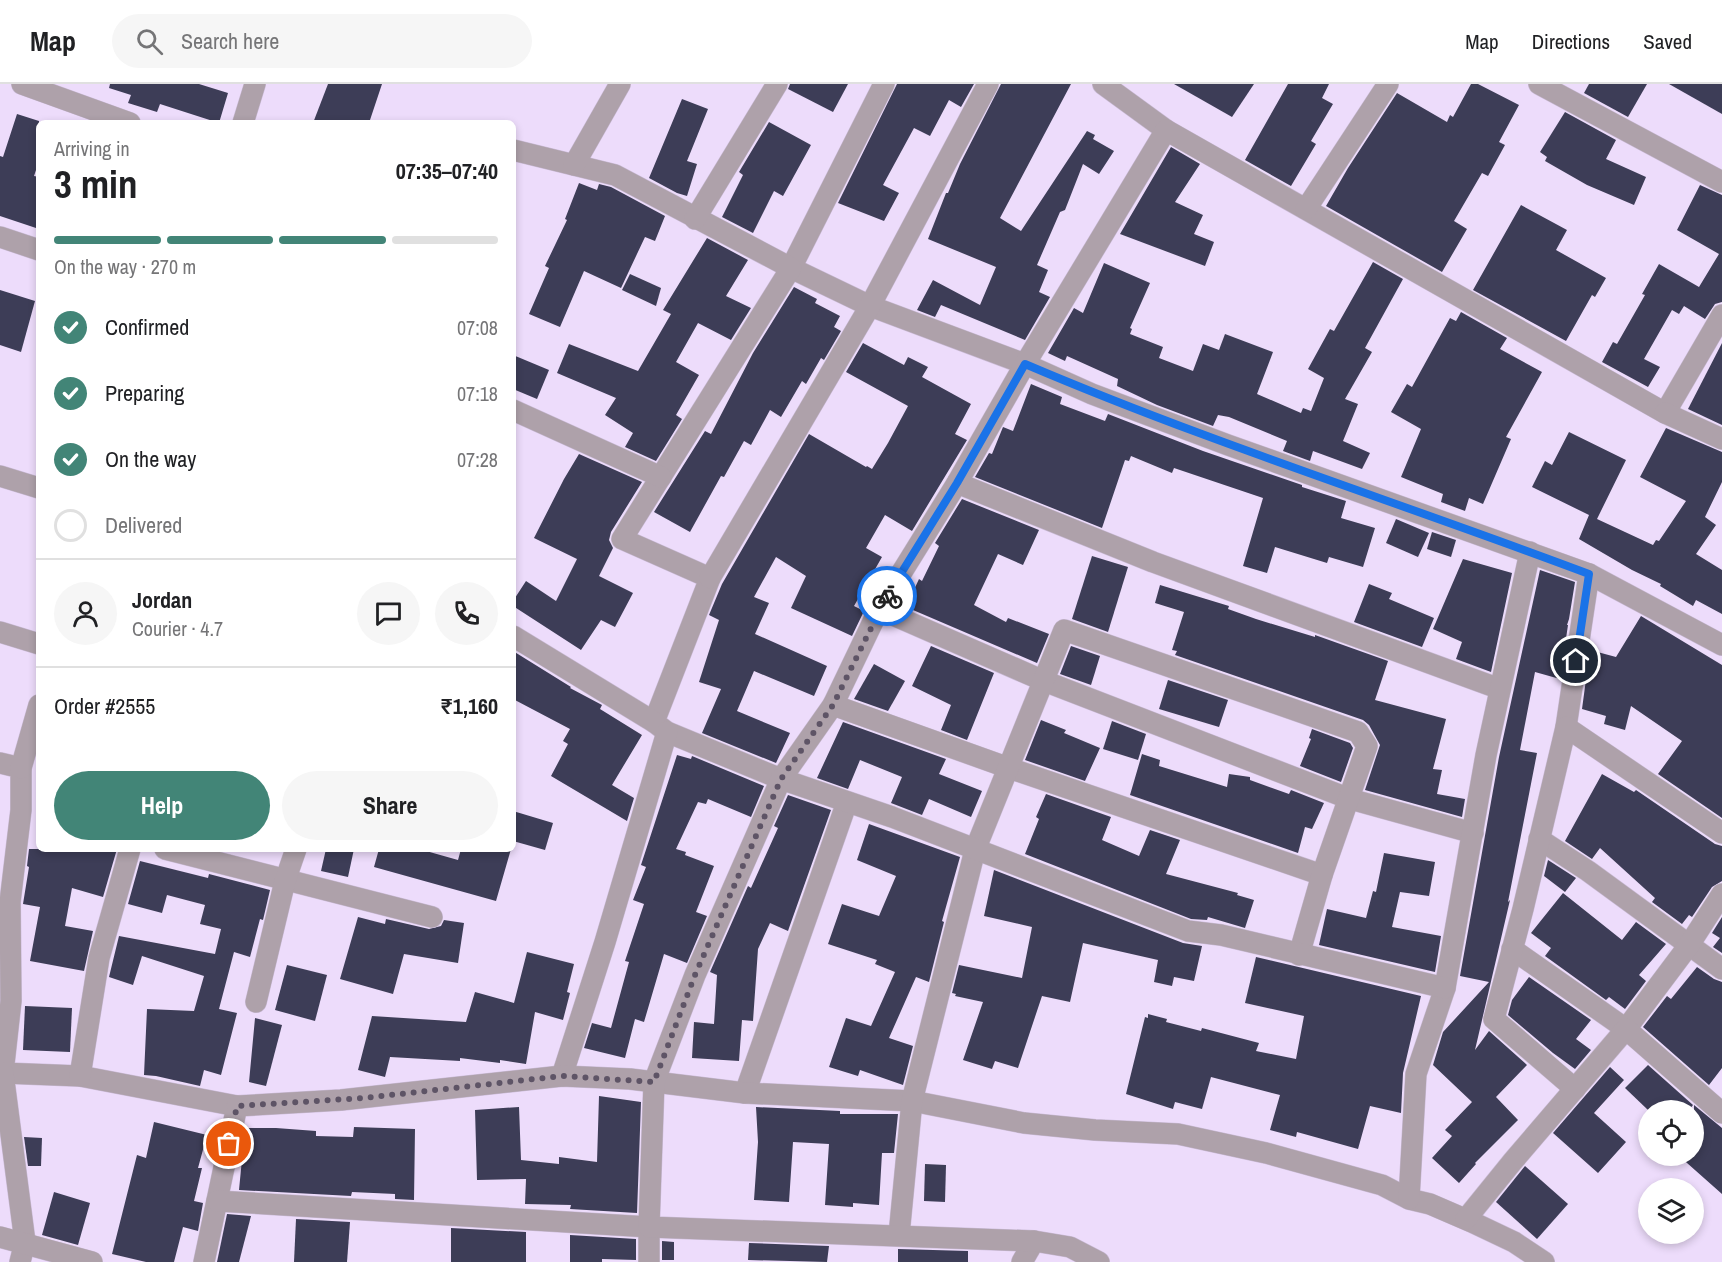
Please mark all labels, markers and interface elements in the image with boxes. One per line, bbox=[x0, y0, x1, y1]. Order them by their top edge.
search box bbox=[112, 14, 532, 68]
text: Map bbox=[30, 22, 76, 60]
icon: search bbox=[133, 25, 166, 58]
text: Search here bbox=[181, 26, 279, 56]
text: Map bbox=[1465, 27, 1499, 56]
text: Directions bbox=[1532, 27, 1610, 56]
text: Saved bbox=[1643, 27, 1692, 56]
text: Arriving in bbox=[54, 135, 130, 162]
text: 07:35–07:40 bbox=[396, 156, 498, 186]
text: 3 min bbox=[54, 158, 138, 210]
text: On the way · 270 m bbox=[54, 253, 196, 280]
icon: check bbox=[54, 311, 87, 344]
text: Confirmed bbox=[105, 312, 189, 342]
text: 07:08 bbox=[457, 314, 498, 341]
icon: check bbox=[54, 377, 87, 410]
text: Preparing bbox=[105, 378, 184, 408]
text: 07:18 bbox=[457, 380, 498, 407]
icon: check bbox=[54, 443, 87, 476]
text: On the way bbox=[105, 444, 196, 474]
text: 07:28 bbox=[457, 446, 498, 473]
text: Delivered bbox=[105, 510, 182, 540]
courier bbox=[857, 566, 917, 626]
icon: bike bbox=[871, 580, 904, 613]
button: person bbox=[54, 582, 117, 645]
button: chat bbox=[357, 582, 420, 645]
button: phone bbox=[435, 582, 498, 645]
text: Jordan bbox=[132, 585, 192, 615]
text: Courier · 4.7 bbox=[132, 615, 223, 642]
pin bbox=[1550, 635, 1601, 686]
icon: home bbox=[1559, 644, 1592, 677]
text: Order #2555 bbox=[54, 691, 155, 721]
text: ₹1,160 bbox=[440, 691, 498, 721]
button: Help bbox=[54, 771, 270, 840]
button: Share bbox=[282, 771, 498, 840]
map controls bbox=[1638, 1100, 1704, 1244]
button: locate bbox=[1638, 1100, 1704, 1166]
pin bbox=[203, 1118, 254, 1169]
icon: bag bbox=[212, 1127, 245, 1160]
button: layers bbox=[1638, 1178, 1704, 1244]

